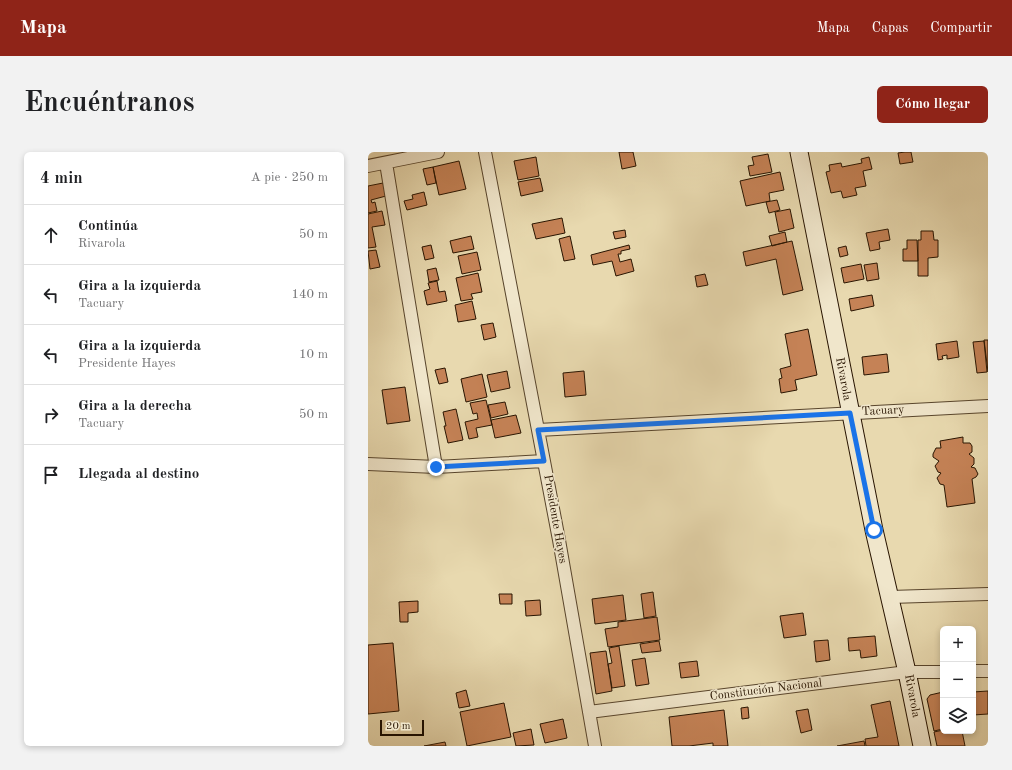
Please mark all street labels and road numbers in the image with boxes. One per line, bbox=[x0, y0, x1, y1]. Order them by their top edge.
street label: Rivarola bbox=[833, 356, 853, 402]
street label: Tacuary bbox=[861, 404, 905, 418]
street label: Presidente Hayes bbox=[541, 474, 569, 564]
street label: Rivarola bbox=[902, 673, 922, 719]
street label: Constitución Nacional bbox=[709, 677, 823, 703]

